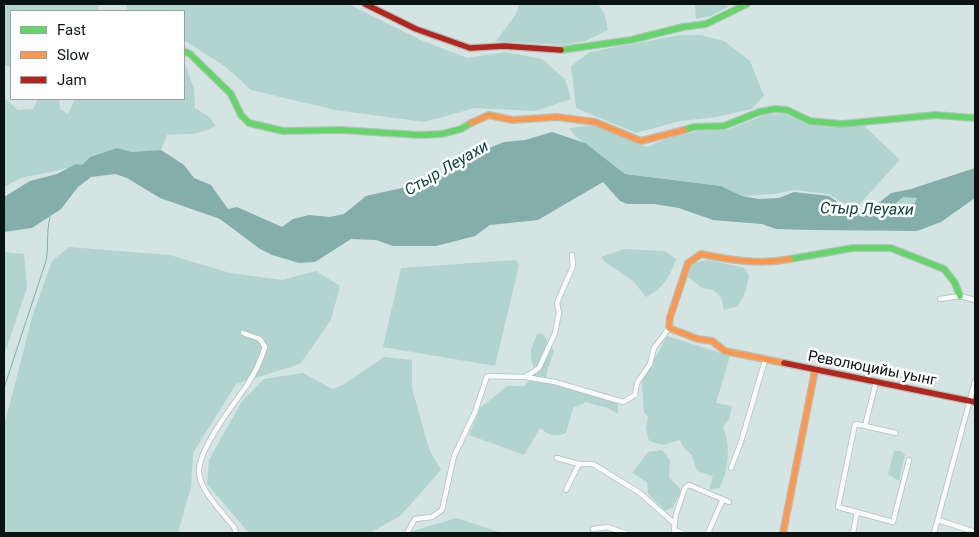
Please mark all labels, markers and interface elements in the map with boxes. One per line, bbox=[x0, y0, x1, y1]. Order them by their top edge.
legend bbox=[10, 10, 185, 100]
text: Fast bbox=[57, 21, 86, 39]
text: Slow bbox=[57, 46, 89, 64]
text: Jam bbox=[57, 71, 87, 89]
water label: Стыр Леуахи bbox=[402, 137, 492, 201]
water label: Стыр Леуахи bbox=[820, 200, 914, 220]
street label: Революцийы уынг bbox=[806, 348, 938, 390]

